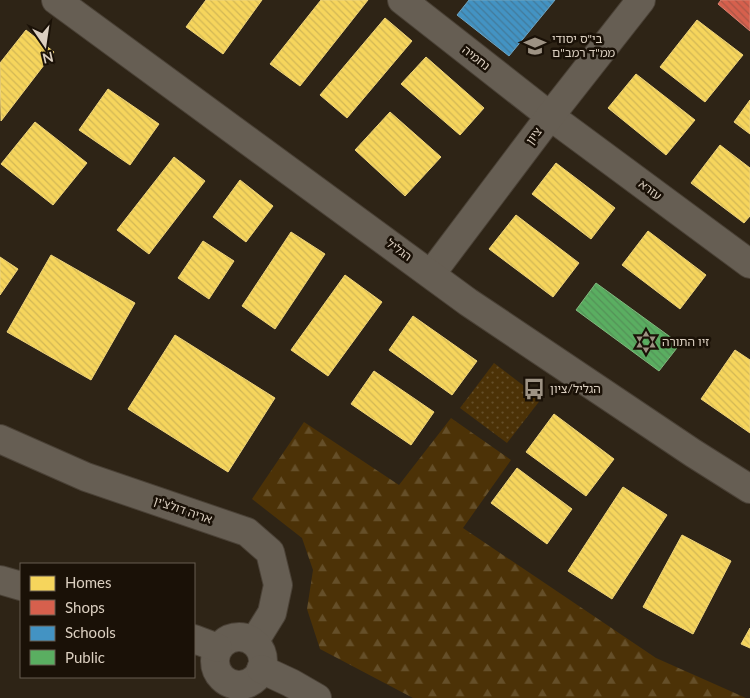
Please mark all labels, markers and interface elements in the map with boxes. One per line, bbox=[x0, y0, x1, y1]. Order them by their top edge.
north arrow bbox=[20, 20, 70, 70]
place label: בי"ס יסודי ממ"ד רמב"ם bbox=[552, 31, 615, 60]
school or university icon: בי"ס יסודי ממ"ד רמב"ם bbox=[522, 33, 548, 59]
street label: נחמיה bbox=[459, 42, 493, 73]
text: N bbox=[41, 49, 55, 68]
street label: ציון bbox=[522, 124, 545, 147]
street label: עזרא bbox=[636, 176, 665, 203]
street label: הגליל bbox=[384, 235, 415, 264]
synagogue icon: זיו התורה bbox=[633, 329, 659, 355]
place label: זיו התורה bbox=[662, 334, 709, 349]
bus stop icon: הגליל/ציון bbox=[521, 376, 547, 402]
place label: הגליל/ציון bbox=[550, 381, 601, 396]
street label: אריה דולצ'ין bbox=[152, 493, 215, 527]
legend bbox=[20, 563, 195, 678]
text: Homes bbox=[65, 573, 111, 591]
text: Shops bbox=[65, 598, 105, 616]
text: Schools bbox=[65, 623, 116, 641]
text: Public bbox=[65, 648, 105, 666]

